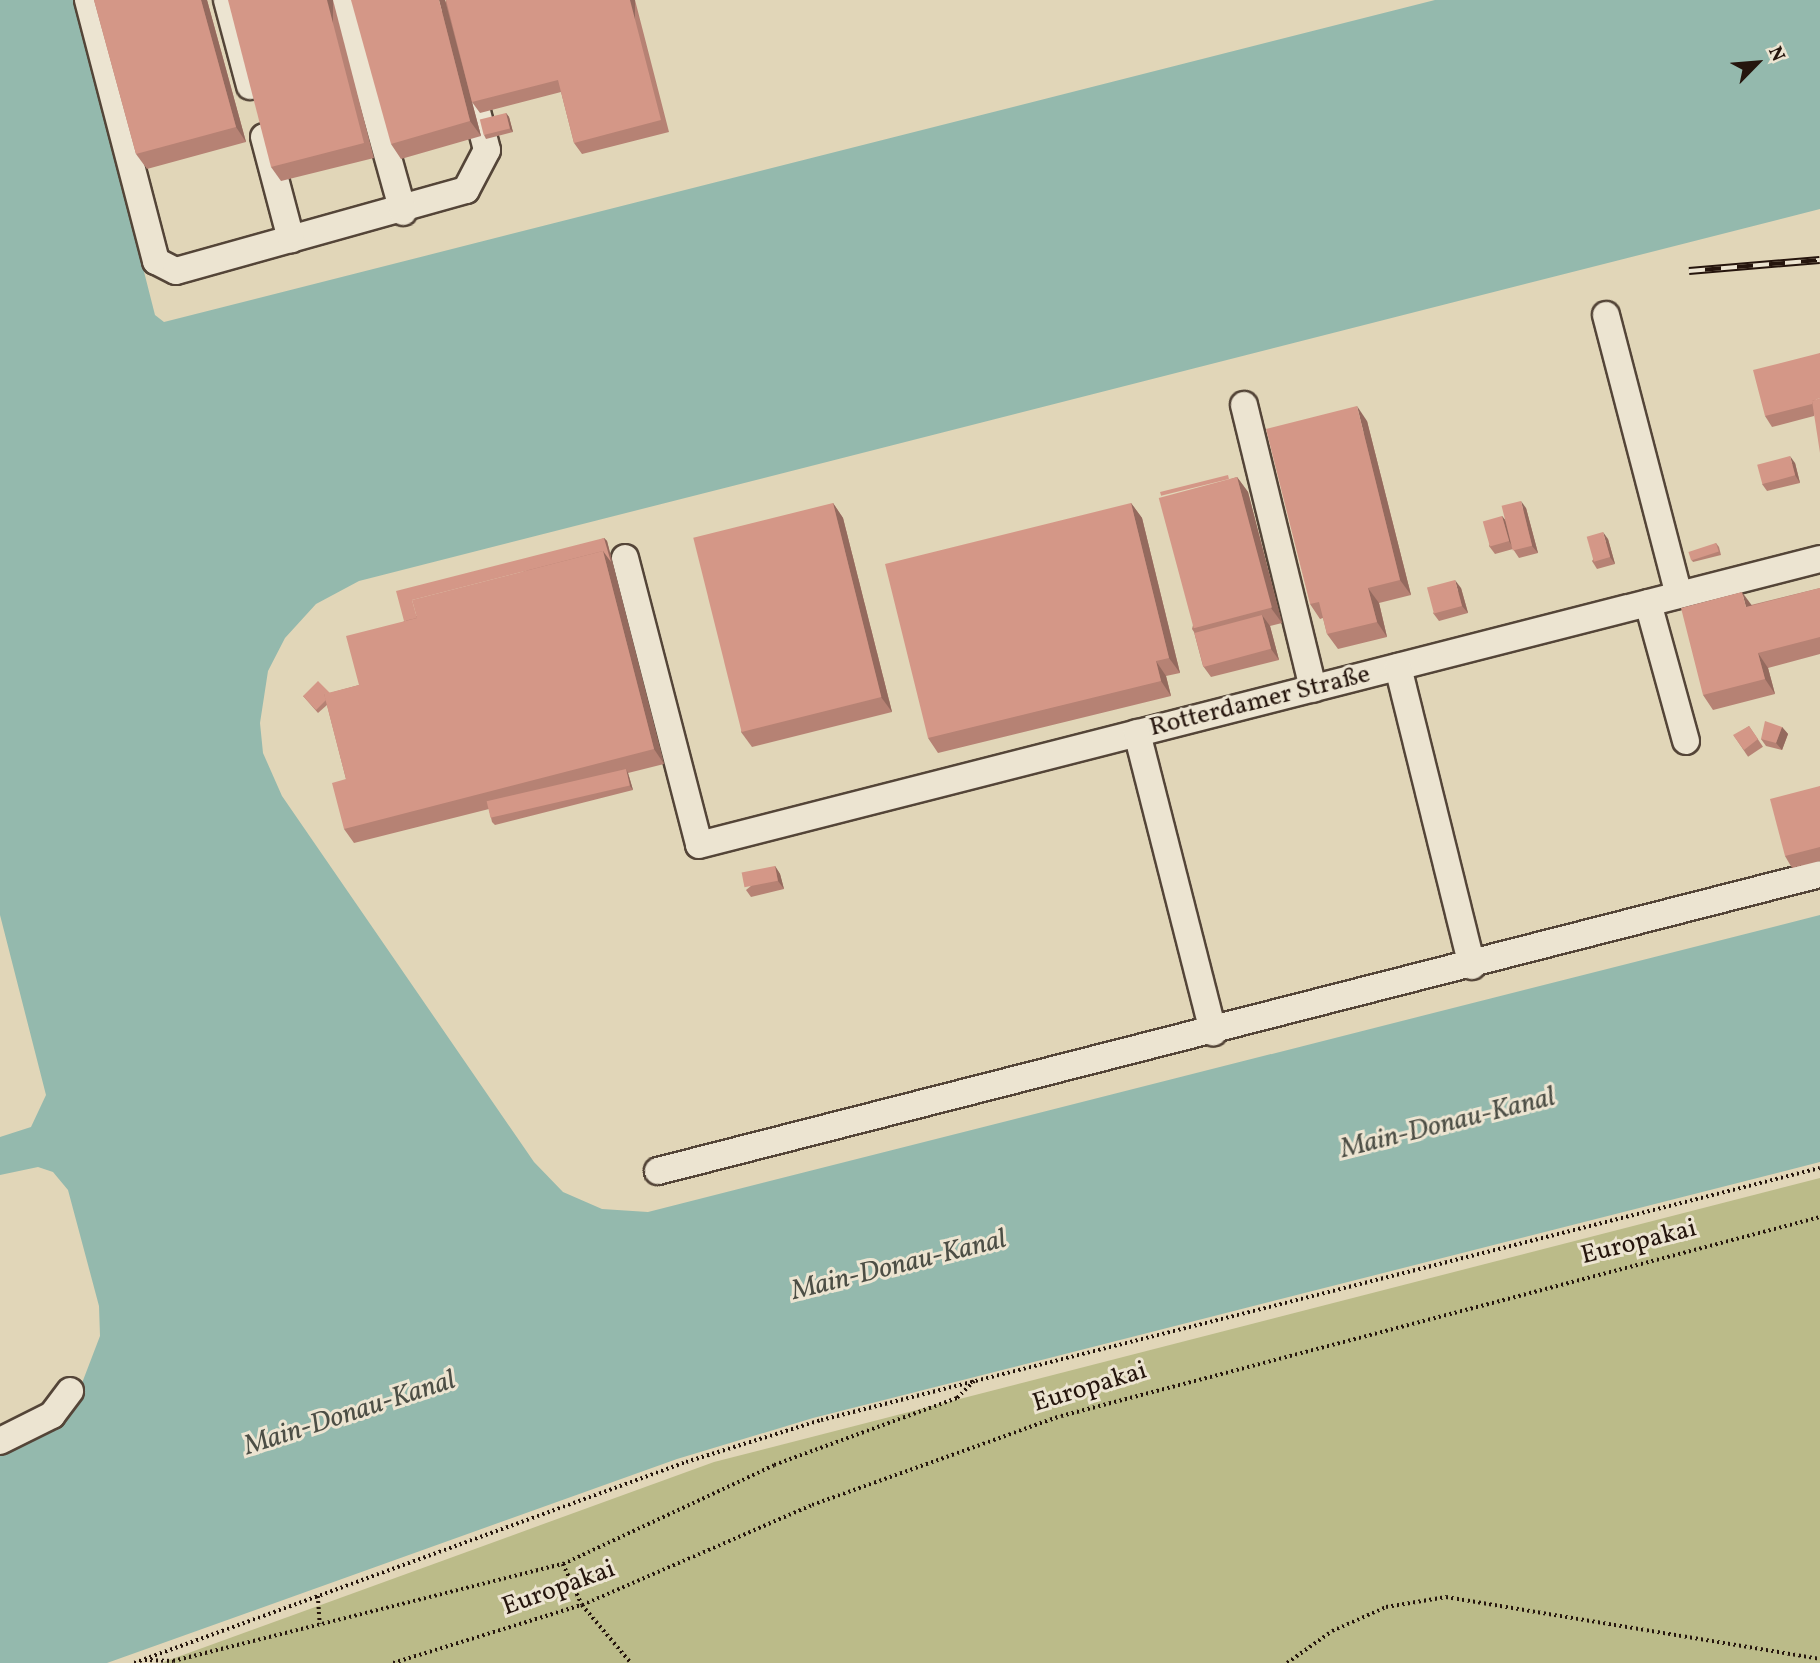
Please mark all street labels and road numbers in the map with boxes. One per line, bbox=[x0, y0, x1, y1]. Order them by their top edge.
street label: Rotterdamer Straße bbox=[1146, 659, 1374, 745]
street label: Europakai bbox=[1578, 1214, 1700, 1272]
street label: Europakai bbox=[1029, 1356, 1151, 1420]
street label: Europakai bbox=[498, 1554, 620, 1624]

